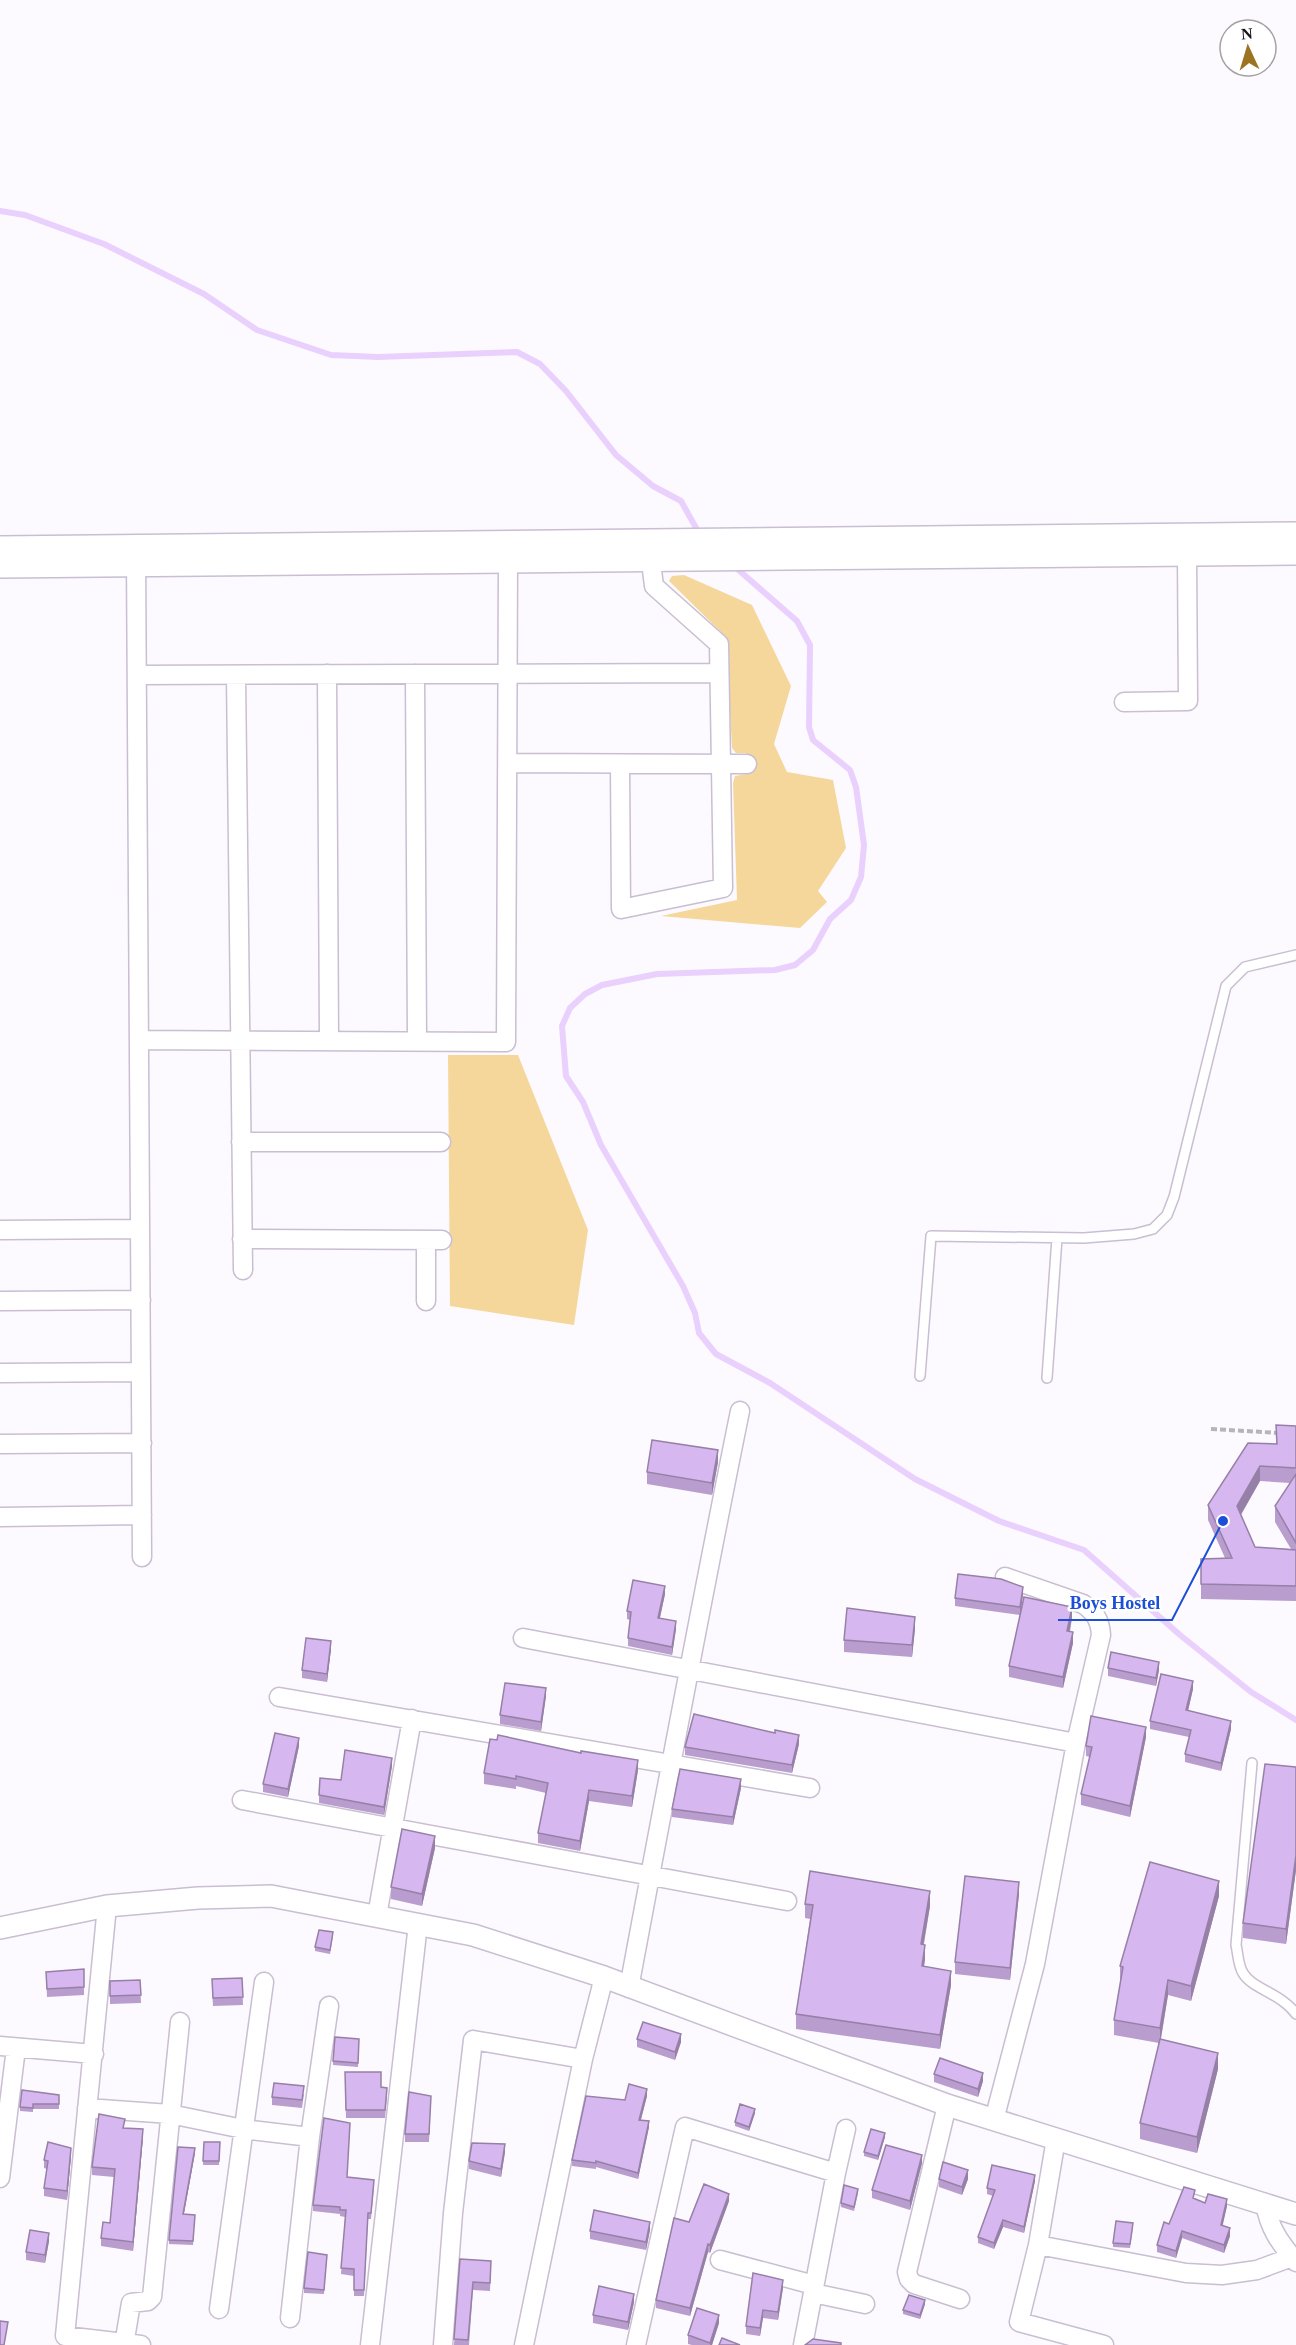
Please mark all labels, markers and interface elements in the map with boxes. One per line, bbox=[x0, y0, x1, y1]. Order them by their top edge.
north arrow bbox=[1218, 18, 1278, 78]
text: N bbox=[1241, 25, 1254, 42]
callout: Boys Hostel bbox=[1058, 1584, 1172, 1620]
text: Boys Hostel bbox=[1070, 1593, 1160, 1613]

